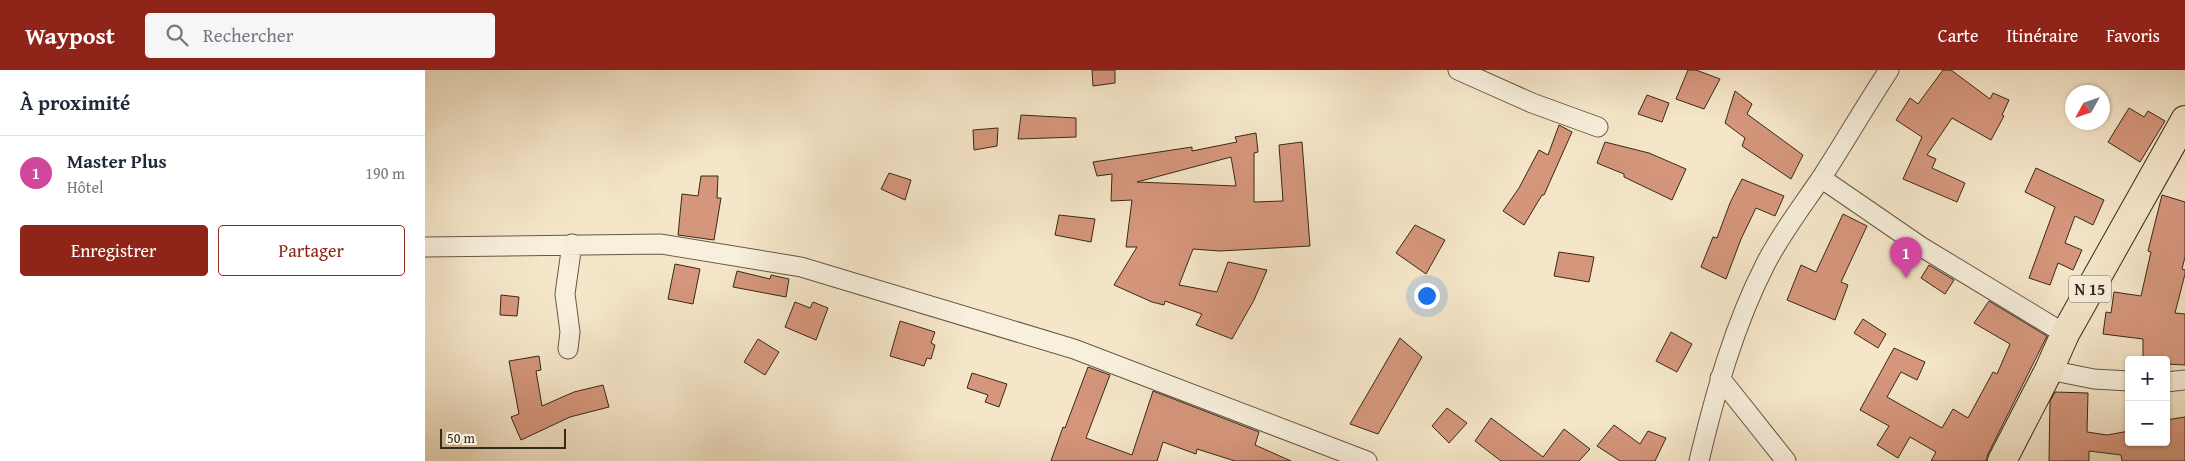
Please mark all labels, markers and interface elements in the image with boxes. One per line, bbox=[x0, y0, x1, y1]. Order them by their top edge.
search box bbox=[145, 13, 495, 58]
text: Waypost bbox=[25, 18, 115, 53]
icon: search bbox=[163, 21, 191, 49]
text: Rechercher bbox=[203, 21, 294, 49]
text: Carte bbox=[1938, 22, 1978, 49]
text: Itinéraire bbox=[2006, 22, 2078, 49]
text: Favoris bbox=[2106, 22, 2160, 49]
north arrow bbox=[2065, 85, 2110, 130]
text: À proximité bbox=[20, 87, 130, 118]
text: Master Plus bbox=[67, 147, 167, 175]
text: 1 bbox=[32, 161, 40, 185]
text: 190 m bbox=[365, 161, 405, 185]
text: Hôtel bbox=[67, 175, 103, 199]
button: Enregistrer bbox=[20, 225, 208, 276]
button: Partager bbox=[218, 225, 405, 276]
pin: 1 bbox=[1890, 237, 1922, 278]
road number: N 15 bbox=[2069, 275, 2111, 302]
your location bbox=[1414, 283, 1440, 309]
map controls bbox=[2125, 356, 2170, 446]
button: + bbox=[2125, 356, 2170, 401]
button: − bbox=[2125, 401, 2170, 446]
scale bar bbox=[440, 426, 566, 449]
text: 50 m bbox=[447, 428, 475, 448]

